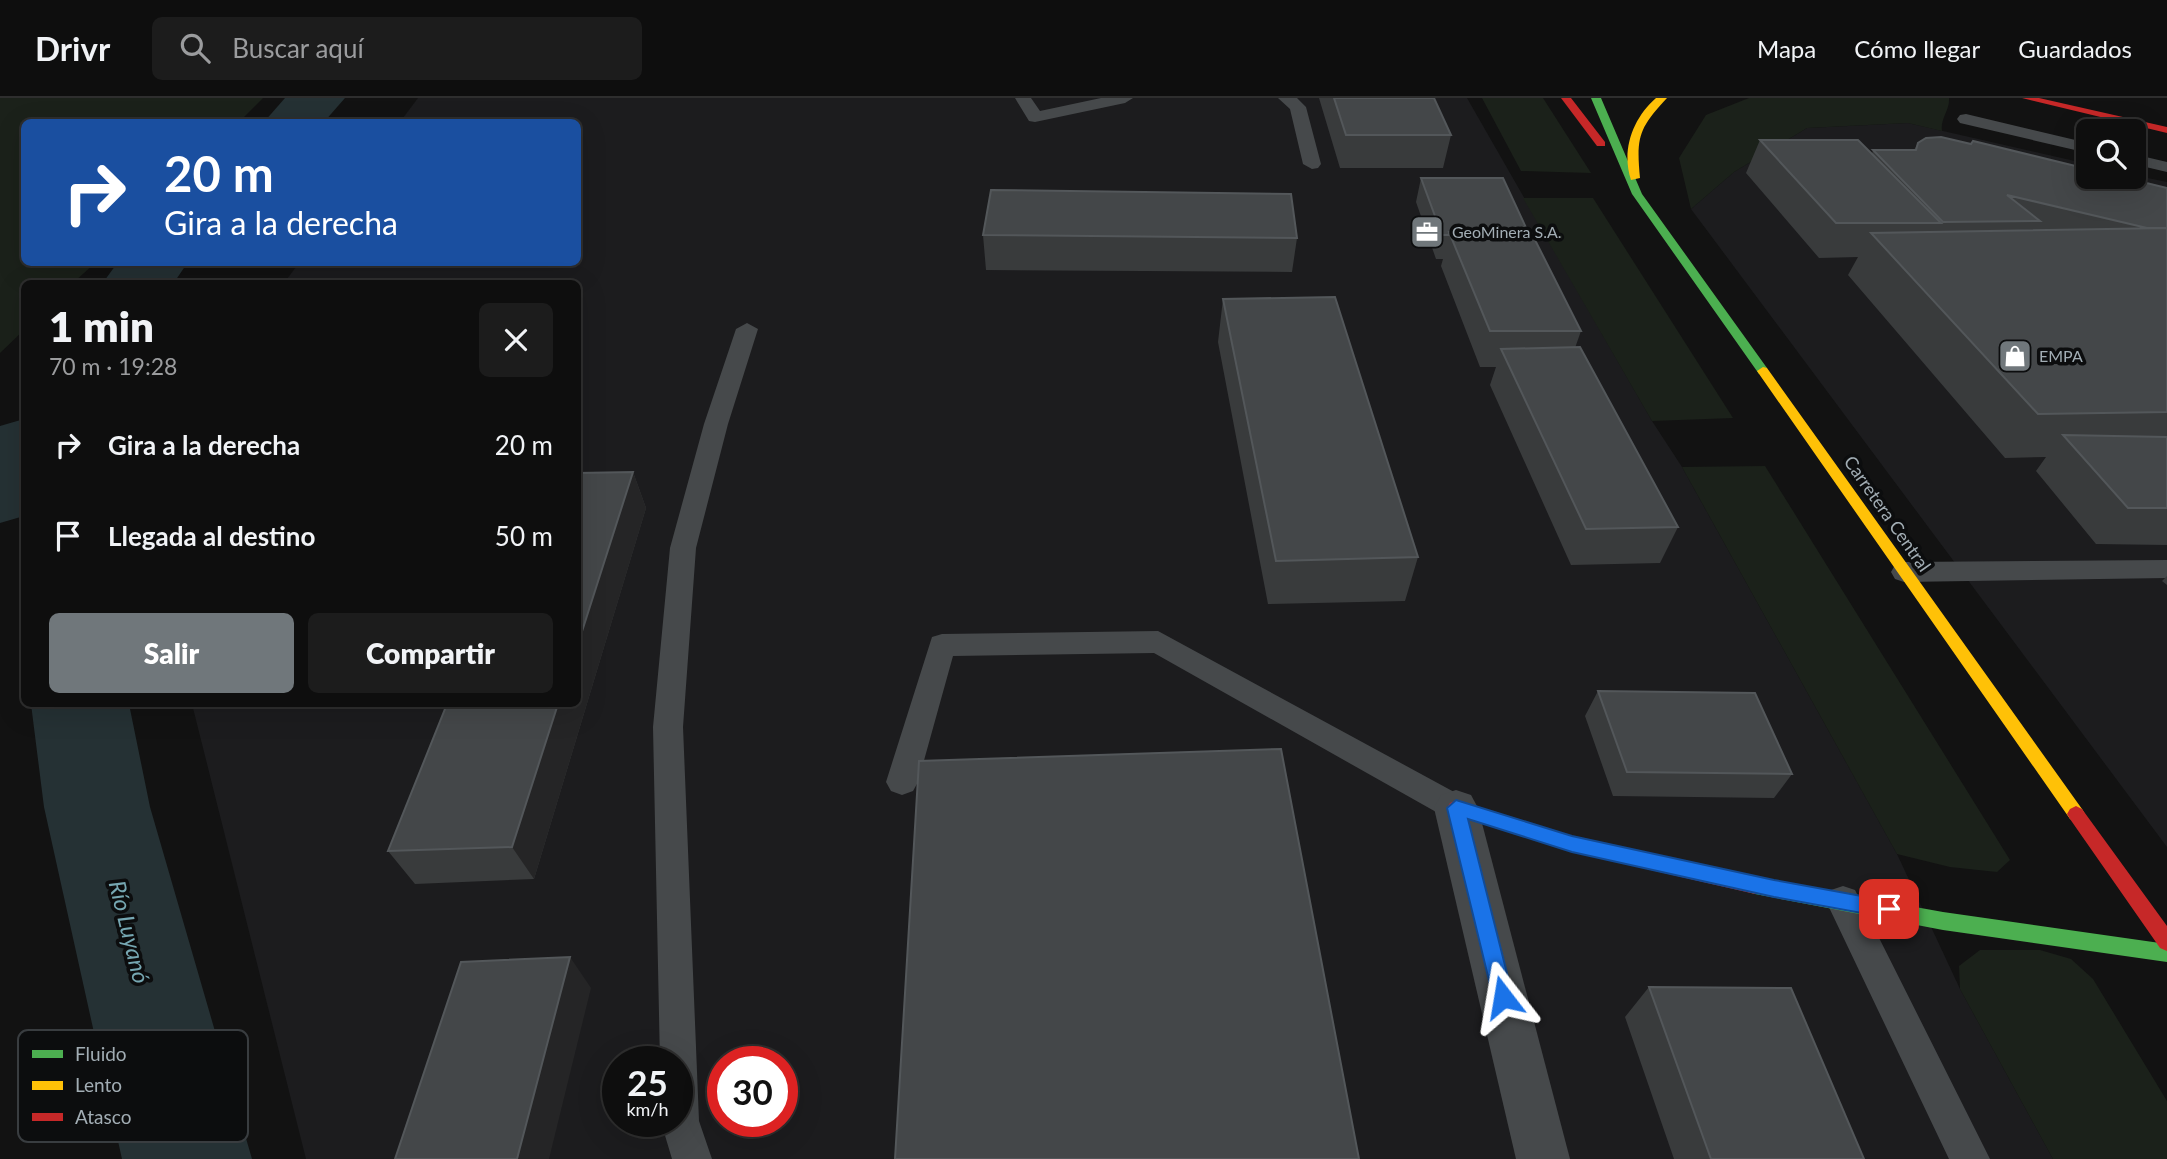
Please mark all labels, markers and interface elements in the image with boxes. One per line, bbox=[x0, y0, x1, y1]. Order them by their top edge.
search box bbox=[152, 17, 642, 80]
text: Drivr bbox=[35, 28, 110, 68]
icon: search bbox=[176, 29, 214, 67]
text: Buscar aquí bbox=[232, 32, 364, 64]
text: Mapa bbox=[1757, 34, 1816, 63]
text: Cómo llegar bbox=[1854, 34, 1980, 63]
text: Guardados bbox=[2018, 34, 2132, 63]
map controls bbox=[2076, 119, 2146, 189]
button: search bbox=[2076, 119, 2146, 189]
text: 20 m bbox=[164, 144, 274, 202]
icon: right bbox=[49, 147, 140, 238]
text: Gira a la derecha bbox=[164, 203, 398, 242]
office icon: GeoMinera S.A. bbox=[1408, 213, 1446, 251]
place label: GeoMinera S.A. bbox=[1452, 222, 1562, 241]
text: 1 min bbox=[49, 301, 154, 351]
button: close bbox=[479, 303, 553, 377]
shop icon: EMPA bbox=[1996, 337, 2034, 375]
place label: EMPA bbox=[2039, 346, 2083, 365]
text: 70 m · 19:28 bbox=[49, 352, 177, 380]
icon: right bbox=[49, 426, 87, 464]
text: Gira a la derecha bbox=[108, 429, 300, 461]
text: 20 m bbox=[495, 429, 553, 461]
street label: Carretera Central bbox=[1840, 451, 1936, 576]
icon: arrive bbox=[49, 517, 87, 555]
text: Llegada al destino bbox=[108, 520, 315, 552]
text: 50 m bbox=[495, 520, 553, 552]
button: Salir bbox=[49, 613, 294, 693]
button: Compartir bbox=[308, 613, 553, 693]
water label: Río Luyanó bbox=[104, 877, 156, 986]
pin bbox=[1859, 879, 1919, 939]
icon: arrive bbox=[1870, 890, 1908, 928]
position arrow bbox=[1466, 960, 1540, 1034]
legend bbox=[18, 1030, 248, 1142]
text: Fluido bbox=[75, 1042, 127, 1065]
speed limit sign: 30 bbox=[707, 1046, 798, 1137]
text: 25 bbox=[627, 1061, 668, 1103]
text: Lento bbox=[75, 1073, 122, 1096]
text: km/h bbox=[626, 1098, 669, 1120]
text: Atasco bbox=[75, 1105, 131, 1128]

